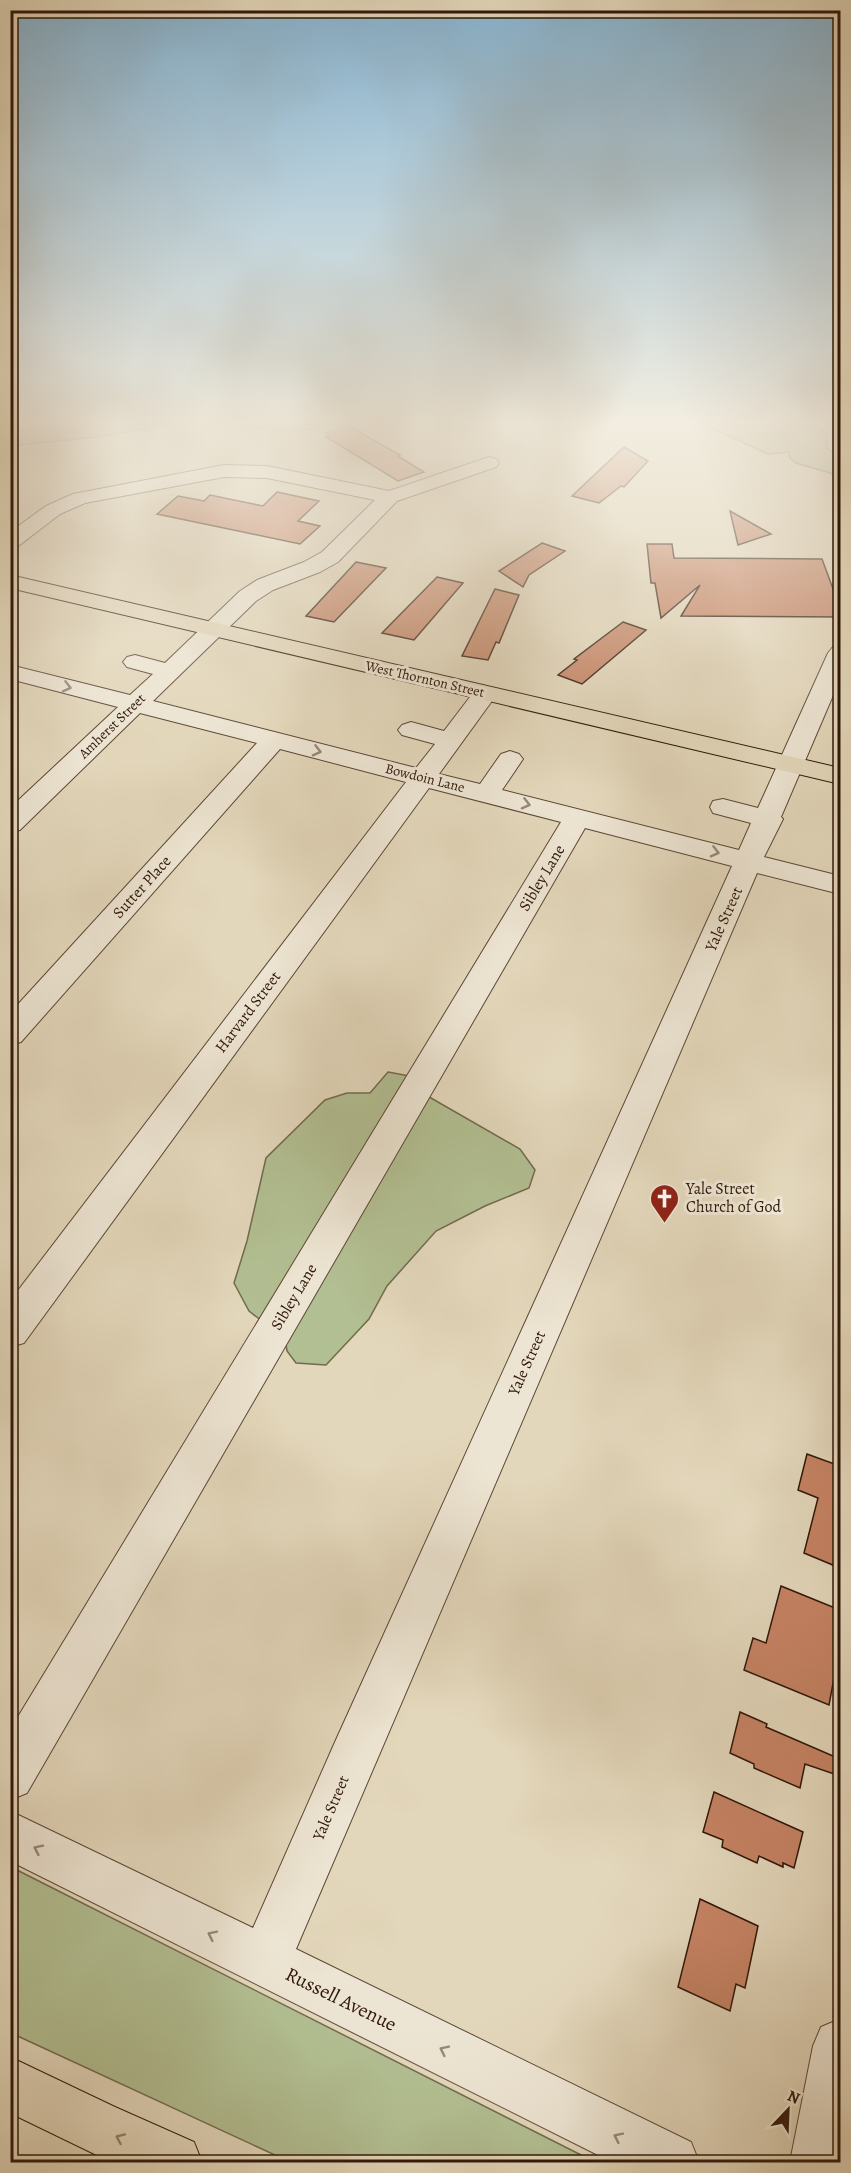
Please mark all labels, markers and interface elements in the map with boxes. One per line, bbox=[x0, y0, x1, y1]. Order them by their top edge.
street label: West Thornton Street bbox=[363, 656, 487, 702]
one-way arrow bbox=[62, 679, 72, 692]
street label: Amherst Street bbox=[74, 689, 150, 763]
one-way arrow bbox=[312, 743, 322, 756]
street label: Bowdoin Lane bbox=[383, 759, 467, 797]
one-way arrow bbox=[521, 797, 531, 810]
street label: Sibley Lane bbox=[514, 841, 570, 915]
one-way arrow bbox=[710, 845, 720, 858]
street label: Sutter Place bbox=[108, 851, 176, 923]
street label: Yale Street bbox=[700, 883, 748, 956]
street label: Harvard Street bbox=[210, 967, 286, 1057]
place label: Yale Street Church of God bbox=[685, 1178, 781, 1218]
church icon: Yale Street Church of God bbox=[649, 1182, 681, 1224]
street label: Sibley Lane bbox=[266, 1260, 322, 1334]
street label: Yale Street bbox=[503, 1327, 551, 1400]
street label: Yale Street bbox=[307, 1772, 355, 1845]
one-way arrow bbox=[33, 1844, 44, 1856]
one-way arrow bbox=[208, 1931, 219, 1943]
street label: Russell Avenue bbox=[281, 1960, 401, 2038]
one-way arrow bbox=[439, 2046, 450, 2057]
north arrow bbox=[758, 2080, 818, 2140]
text: N bbox=[784, 2085, 803, 2110]
one-way arrow bbox=[614, 2132, 625, 2144]
one-way arrow bbox=[116, 2134, 127, 2146]

